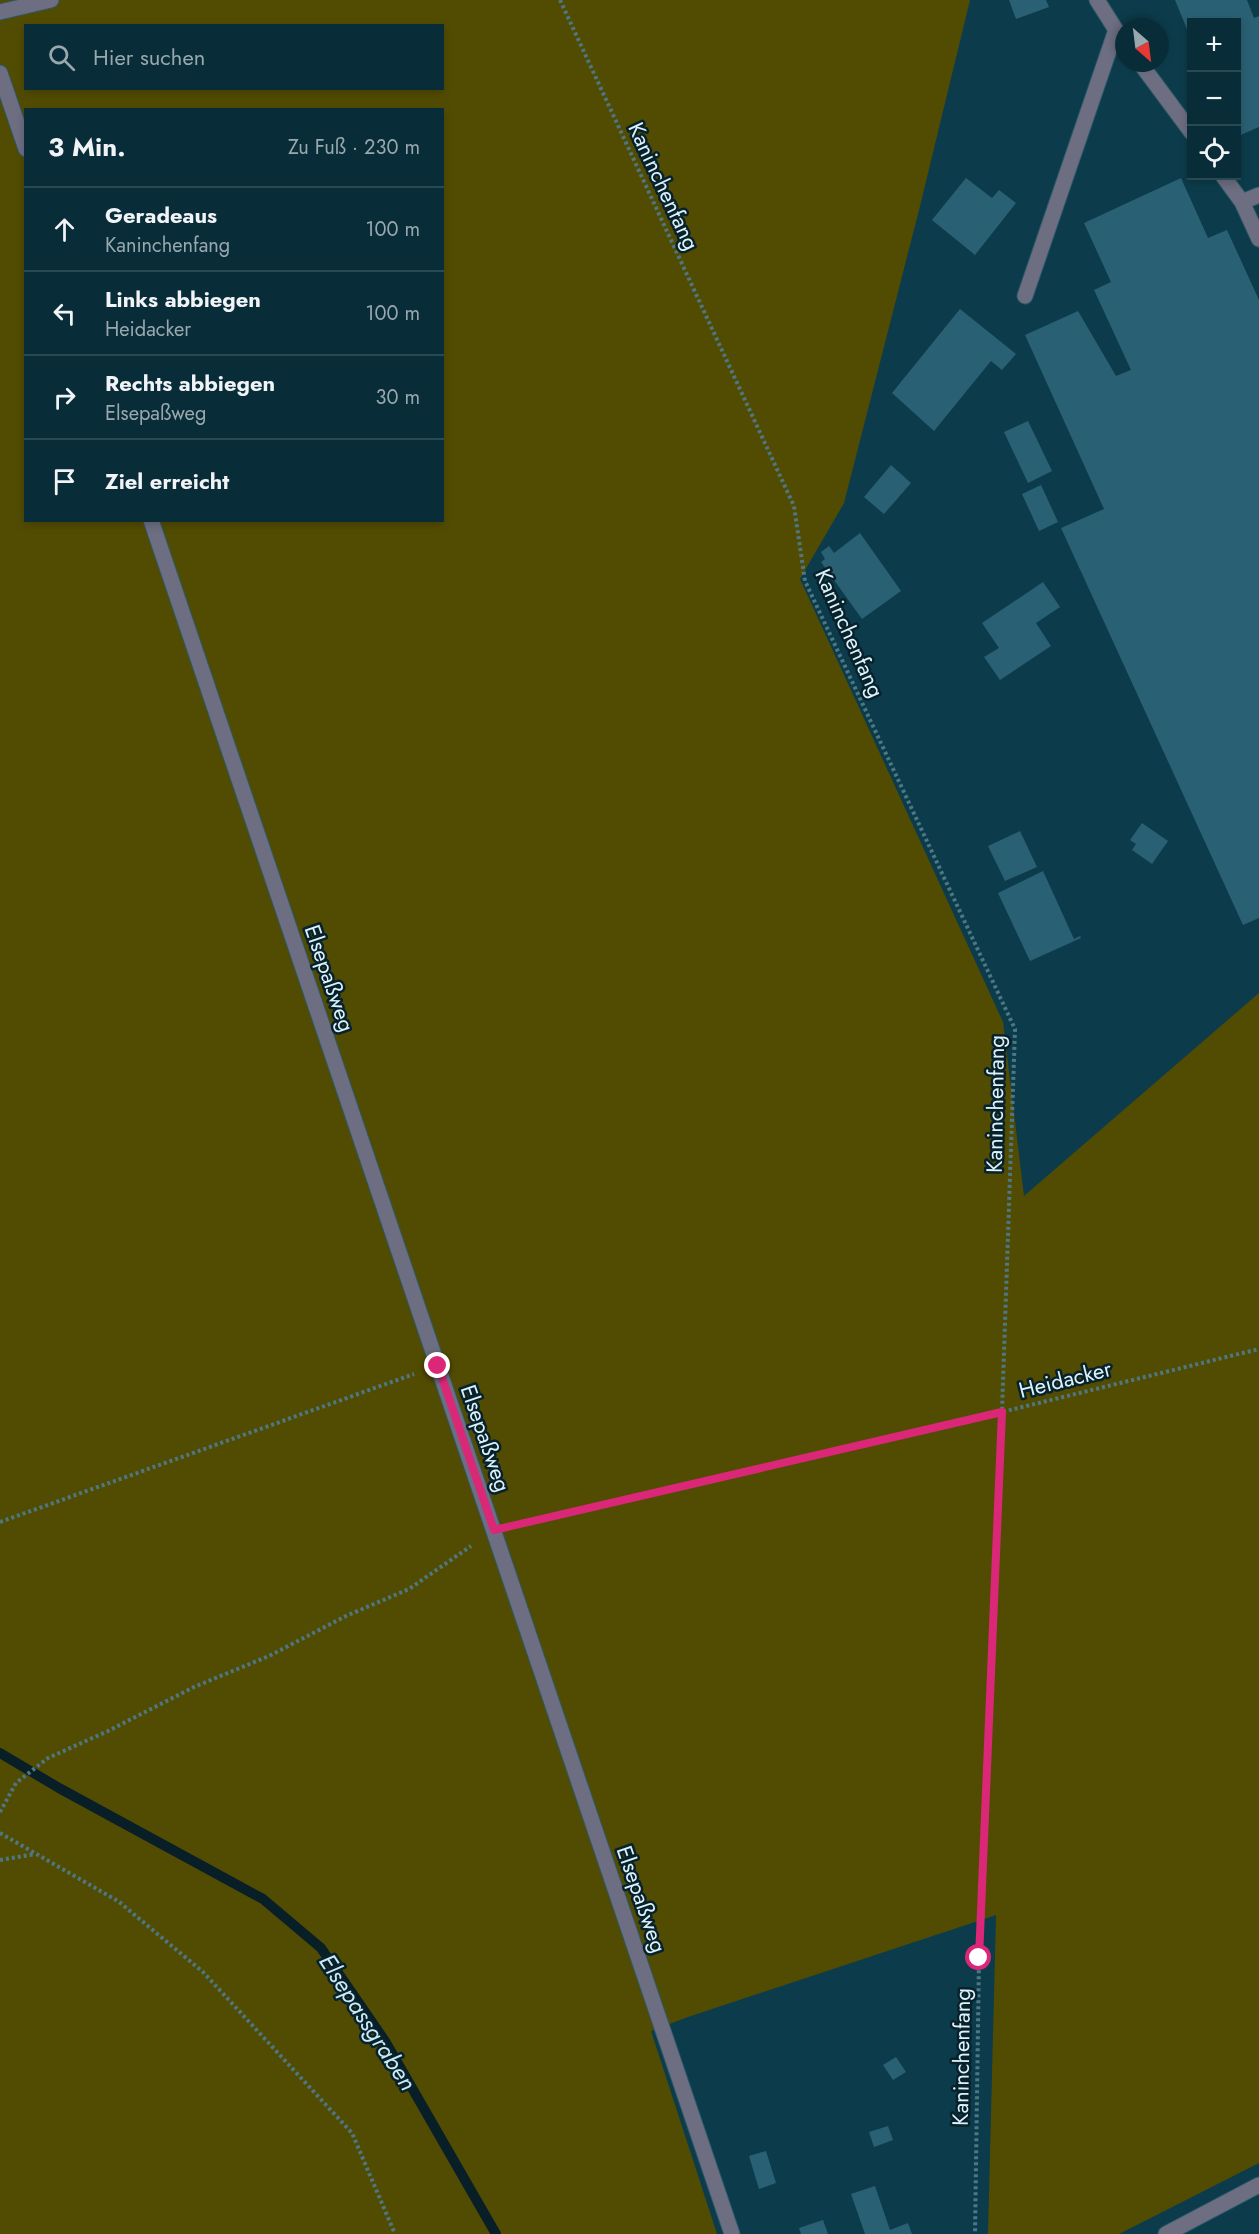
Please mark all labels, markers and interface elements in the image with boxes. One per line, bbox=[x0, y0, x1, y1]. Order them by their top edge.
north arrow bbox=[1115, 18, 1169, 72]
map controls bbox=[1187, 18, 1241, 180]
button: + bbox=[1187, 18, 1241, 72]
search box bbox=[24, 24, 444, 90]
icon: search bbox=[45, 41, 78, 74]
text: Hier suchen bbox=[93, 41, 205, 73]
button: − bbox=[1187, 72, 1241, 126]
street label: Kaninchenfang bbox=[620, 117, 708, 255]
button: locate bbox=[1187, 126, 1241, 180]
text: 3 Min. bbox=[48, 128, 126, 166]
text: Zu Fuß · 230 m bbox=[288, 133, 420, 162]
text: Geradeaus bbox=[105, 199, 217, 231]
icon: ahead bbox=[48, 213, 81, 246]
text: 100 m bbox=[365, 215, 420, 244]
text: Kaninchenfang bbox=[105, 231, 230, 260]
text: Links abbiegen bbox=[105, 283, 261, 315]
icon: left bbox=[48, 297, 81, 330]
text: 100 m bbox=[365, 299, 420, 328]
text: Heidacker bbox=[105, 315, 191, 344]
text: Rechts abbiegen bbox=[105, 367, 275, 399]
icon: right bbox=[48, 381, 81, 414]
text: 30 m bbox=[375, 383, 420, 412]
text: Elsepaßweg bbox=[105, 399, 206, 428]
icon: arrive bbox=[48, 465, 81, 498]
text: Ziel erreicht bbox=[105, 465, 229, 497]
street label: Kaninchenfang bbox=[807, 564, 893, 702]
street label: Elsepaßweg bbox=[297, 920, 363, 1036]
street label: Kaninchenfang bbox=[978, 1035, 1012, 1173]
route end bbox=[424, 1352, 450, 1378]
street label: Heidacker bbox=[1015, 1352, 1115, 1406]
street label: Elsepaßweg bbox=[453, 1380, 519, 1496]
street label: Elsepaßweg bbox=[609, 1841, 675, 1957]
route start bbox=[965, 1944, 991, 1970]
water label: Elsepassgraben bbox=[311, 1947, 425, 2097]
street label: Kaninchenfang bbox=[944, 1988, 978, 2126]

